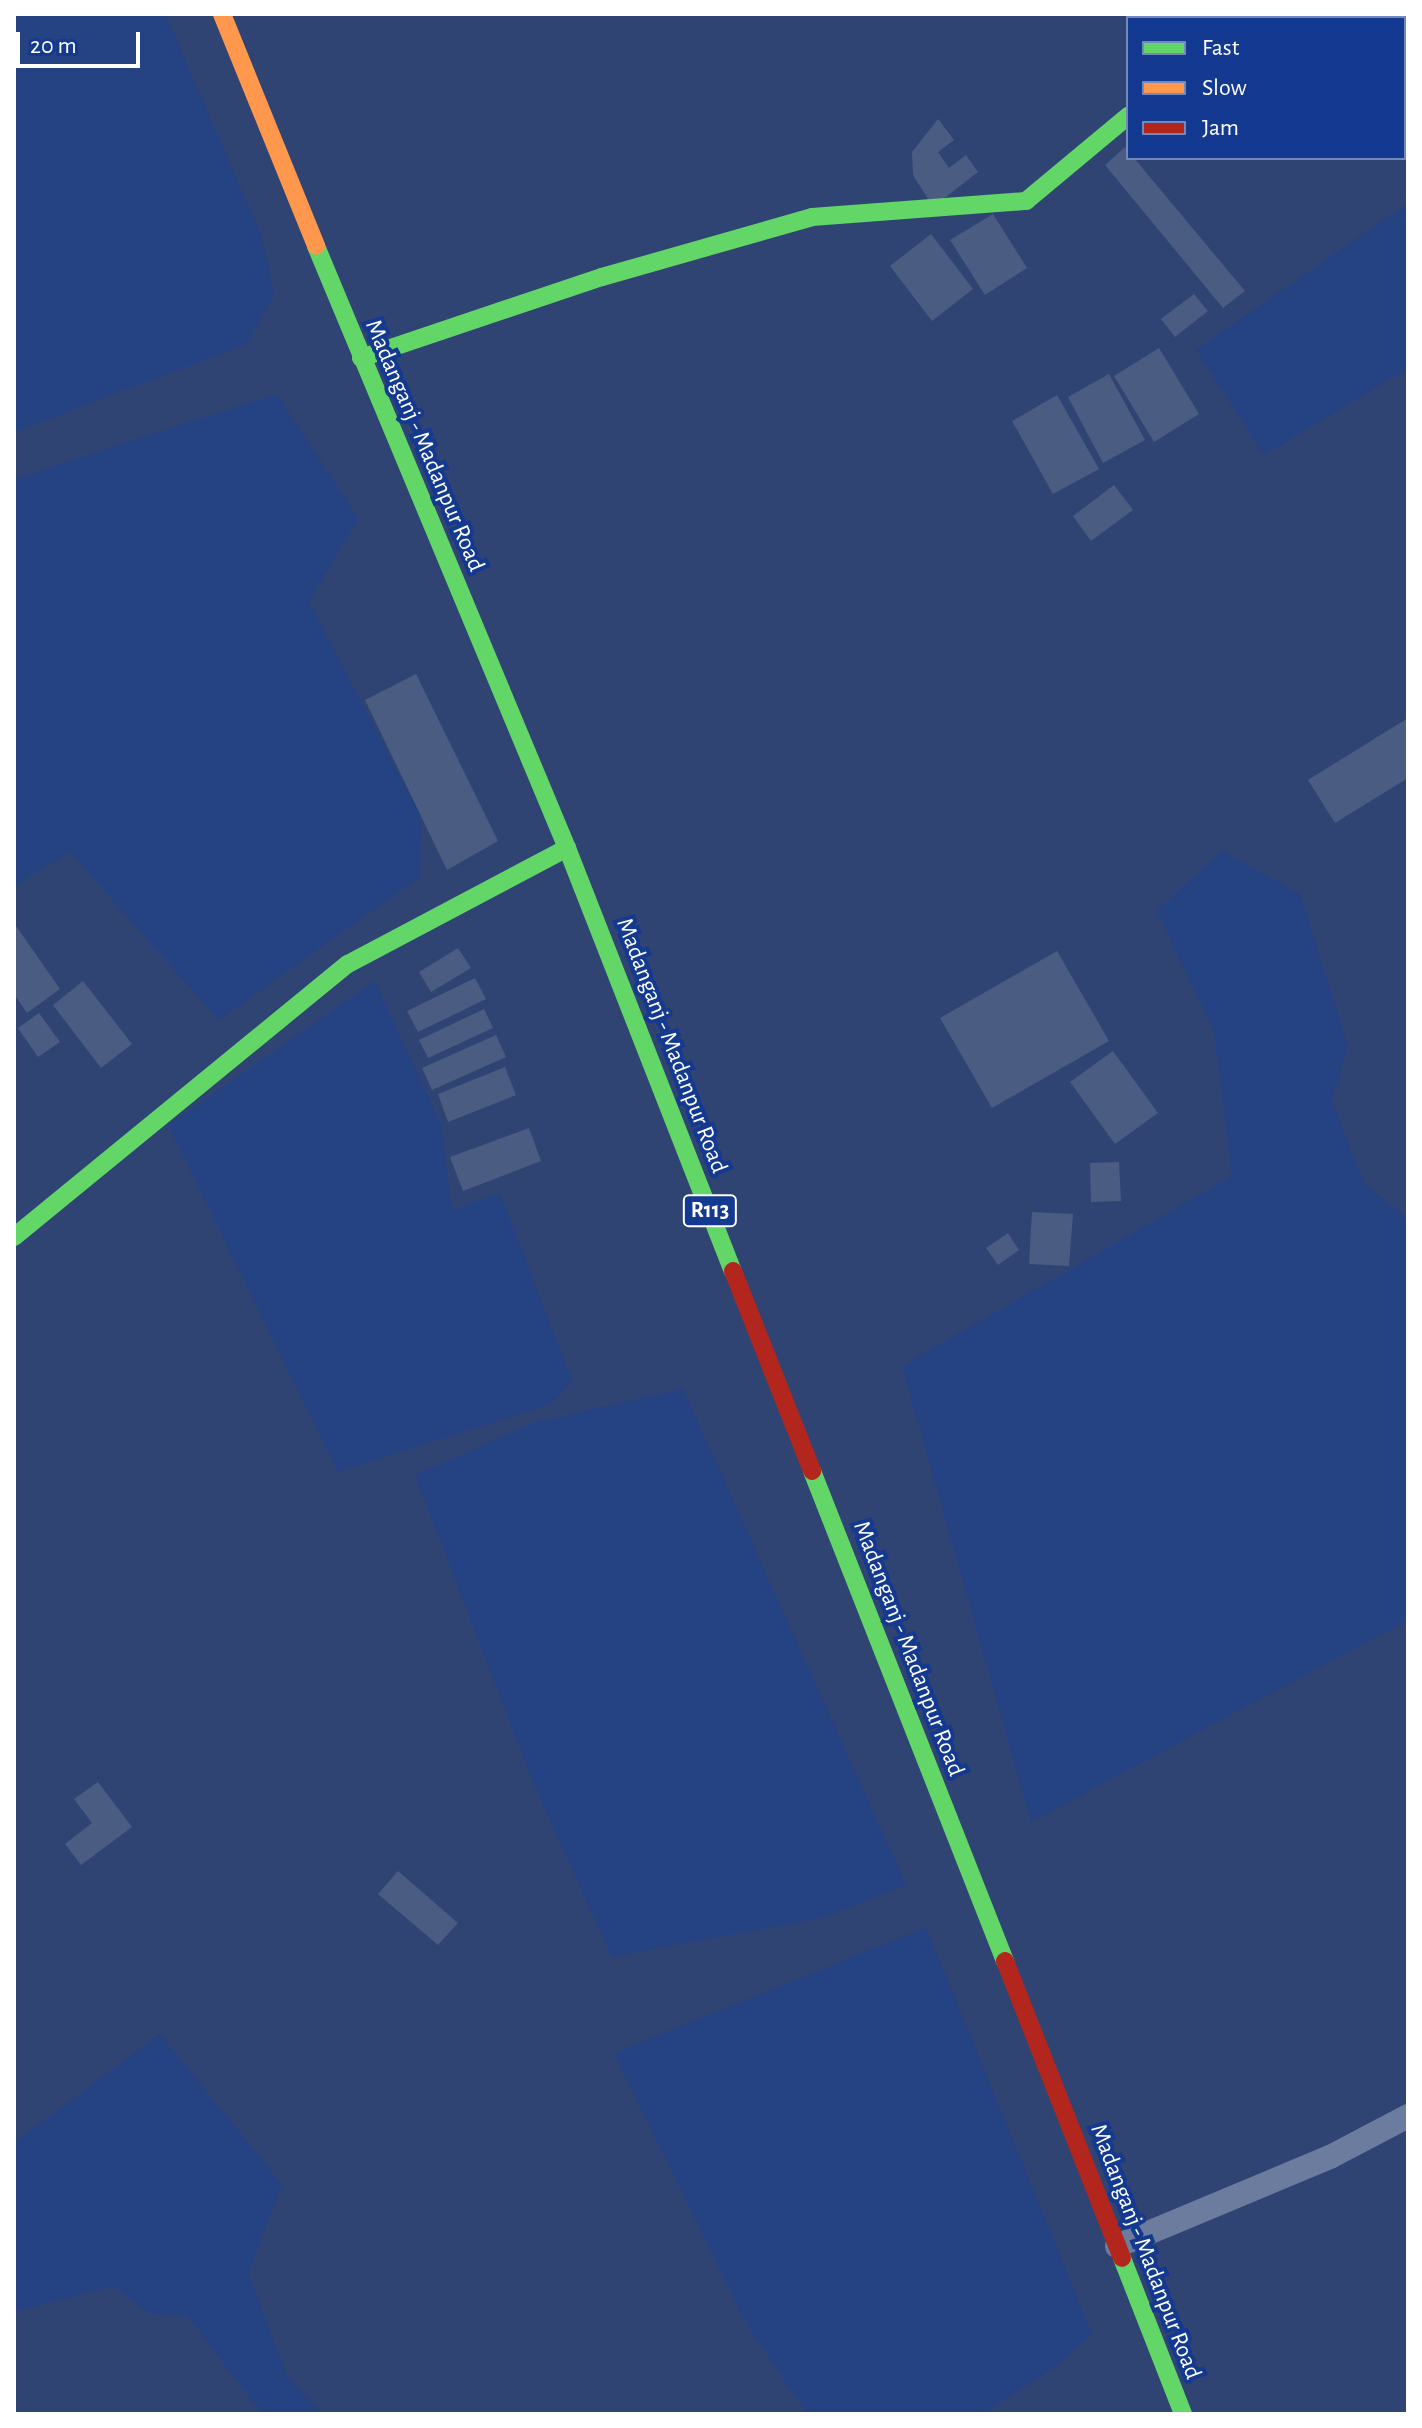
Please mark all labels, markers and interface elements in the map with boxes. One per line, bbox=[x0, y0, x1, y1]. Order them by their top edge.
scale bar bbox=[20, 16, 144, 66]
legend bbox=[1126, 16, 1406, 160]
text: 20 m bbox=[30, 34, 77, 58]
text: Fast bbox=[1202, 36, 1239, 60]
text: Slow bbox=[1202, 76, 1247, 100]
text: Jam bbox=[1202, 116, 1239, 140]
street label: Madanganj - Madanpur Road bbox=[358, 316, 490, 576]
street label: Madanganj - Madanpur Road bbox=[609, 914, 733, 1178]
road number: R113 bbox=[682, 1193, 738, 1229]
street label: Madanganj - Madanpur Road bbox=[846, 1517, 970, 1781]
street label: Madanganj - Madanpur Road bbox=[1083, 2120, 1207, 2384]

